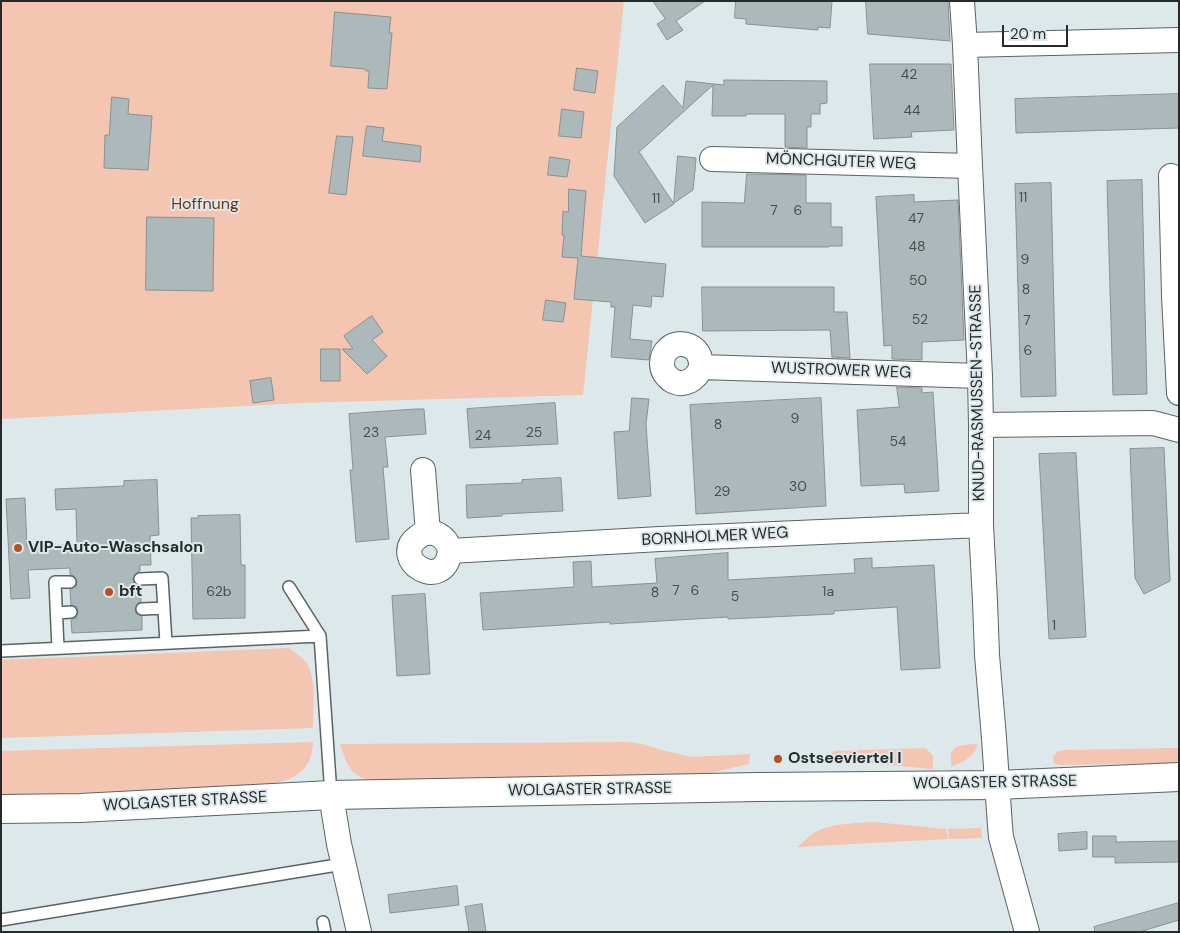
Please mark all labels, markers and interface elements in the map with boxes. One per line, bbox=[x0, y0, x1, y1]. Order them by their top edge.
scale bar bbox=[1005, 15, 1071, 47]
text: 20 m bbox=[1010, 24, 1046, 44]
house number: 42 bbox=[901, 67, 917, 83]
house number: 44 bbox=[904, 103, 920, 119]
street label: MÖNCHGUTER WEG bbox=[766, 150, 916, 174]
house number: 11 bbox=[1019, 190, 1027, 206]
house number: 11 bbox=[652, 191, 660, 207]
park label: Hoffnung bbox=[171, 195, 239, 215]
house number: 7 bbox=[770, 203, 778, 219]
house number: 6 bbox=[794, 203, 802, 219]
house number: 47 bbox=[908, 211, 924, 227]
house number: 48 bbox=[908, 239, 926, 255]
house number: 9 bbox=[1021, 252, 1029, 268]
house number: 50 bbox=[909, 273, 927, 289]
house number: 8 bbox=[1022, 282, 1030, 298]
street label: KNUD-RASMUSSEN-STRASSE bbox=[967, 284, 989, 502]
house number: 52 bbox=[912, 312, 928, 328]
house number: 7 bbox=[1023, 313, 1031, 329]
house number: 6 bbox=[1024, 343, 1032, 359]
street label: WUSTROWER WEG bbox=[771, 359, 911, 383]
house number: 9 bbox=[791, 411, 799, 427]
house number: 8 bbox=[714, 417, 722, 433]
house number: 23 bbox=[363, 425, 379, 441]
house number: 25 bbox=[526, 425, 542, 441]
house number: 24 bbox=[475, 428, 491, 444]
house number: 54 bbox=[889, 434, 907, 450]
house number: 30 bbox=[789, 479, 807, 495]
house number: 29 bbox=[714, 484, 730, 500]
street label: BORNHOLMER WEG bbox=[641, 524, 789, 550]
place label: VIP-Auto-Waschsalon bbox=[28, 538, 203, 558]
marker: VIP-Auto-Waschsalon bbox=[12, 542, 24, 554]
place label: bft bbox=[119, 582, 142, 602]
house number: 7 bbox=[672, 583, 680, 599]
house number: 6 bbox=[691, 583, 699, 599]
house number: 62b bbox=[206, 584, 232, 600]
house number: 1a bbox=[822, 584, 834, 600]
house number: 8 bbox=[651, 585, 659, 601]
marker: bft bbox=[103, 586, 115, 598]
house number: 5 bbox=[731, 589, 739, 605]
house number: 1 bbox=[1052, 618, 1056, 634]
place label: Ostseeviertel I bbox=[788, 749, 902, 769]
marker: Ostseeviertel I bbox=[772, 753, 784, 765]
street label: WOLGASTER STRASSE bbox=[913, 772, 1077, 794]
street label: WOLGASTER STRASSE bbox=[508, 779, 672, 801]
street label: WOLGASTER STRASSE bbox=[103, 788, 267, 816]

